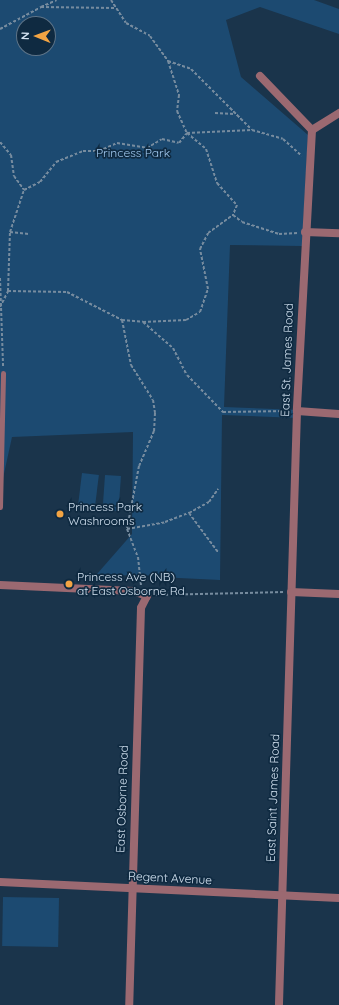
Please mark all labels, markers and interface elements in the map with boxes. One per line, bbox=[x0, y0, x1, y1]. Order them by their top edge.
north arrow bbox=[16, 16, 56, 56]
text: N bbox=[18, 32, 32, 40]
park label: Princess Park bbox=[96, 146, 170, 160]
street label: East St. James Road bbox=[278, 303, 296, 417]
place label: Princess Park Washrooms bbox=[68, 500, 142, 528]
marker: Princess Park Washrooms bbox=[55, 509, 65, 519]
place label: Princess Ave (NB) at East Osborne Rd bbox=[77, 570, 185, 598]
marker: Princess Ave (NB) at East Osborne Rd bbox=[64, 579, 74, 589]
street label: East Saint James Road bbox=[264, 734, 282, 862]
street label: East Osborne Road bbox=[113, 745, 131, 853]
street label: Regent Avenue bbox=[128, 869, 212, 887]

